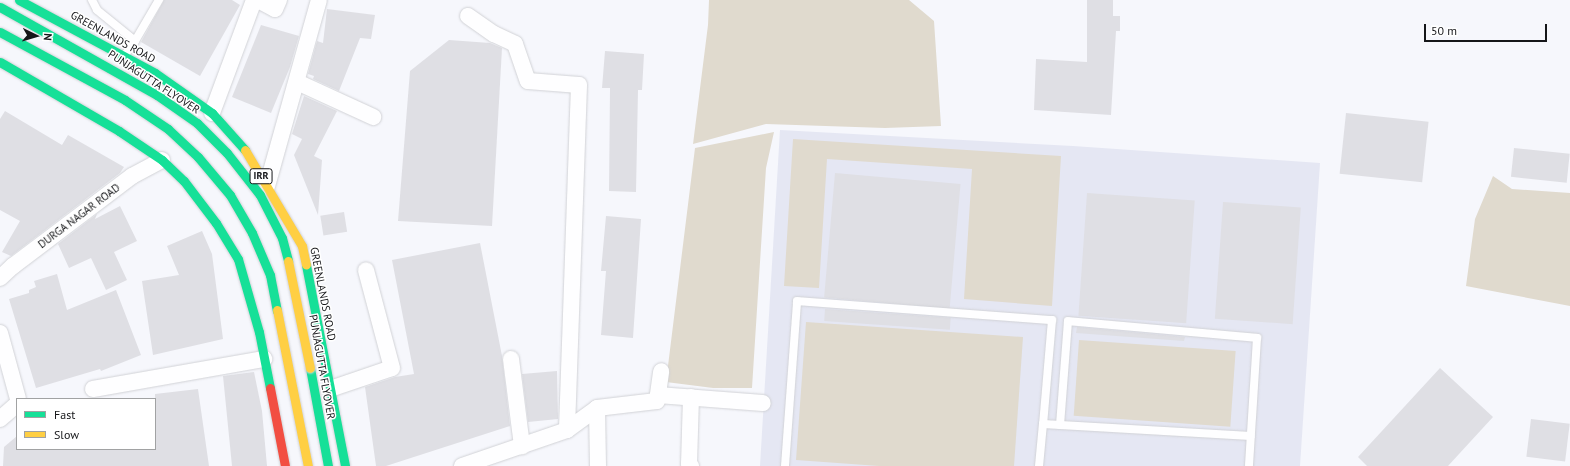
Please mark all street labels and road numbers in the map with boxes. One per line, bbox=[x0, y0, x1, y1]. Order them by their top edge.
street label: GREENLANDS ROAD bbox=[68, 8, 158, 66]
street label: PUNJAGUTTA FLYOVER bbox=[106, 47, 202, 117]
road number: IRR bbox=[249, 168, 273, 184]
street label: DURGA NAGAR ROAD bbox=[35, 181, 123, 251]
street label: GREENLANDS ROAD bbox=[307, 246, 339, 342]
street label: PUNJAGUTTA FLYOVER bbox=[306, 313, 338, 421]

